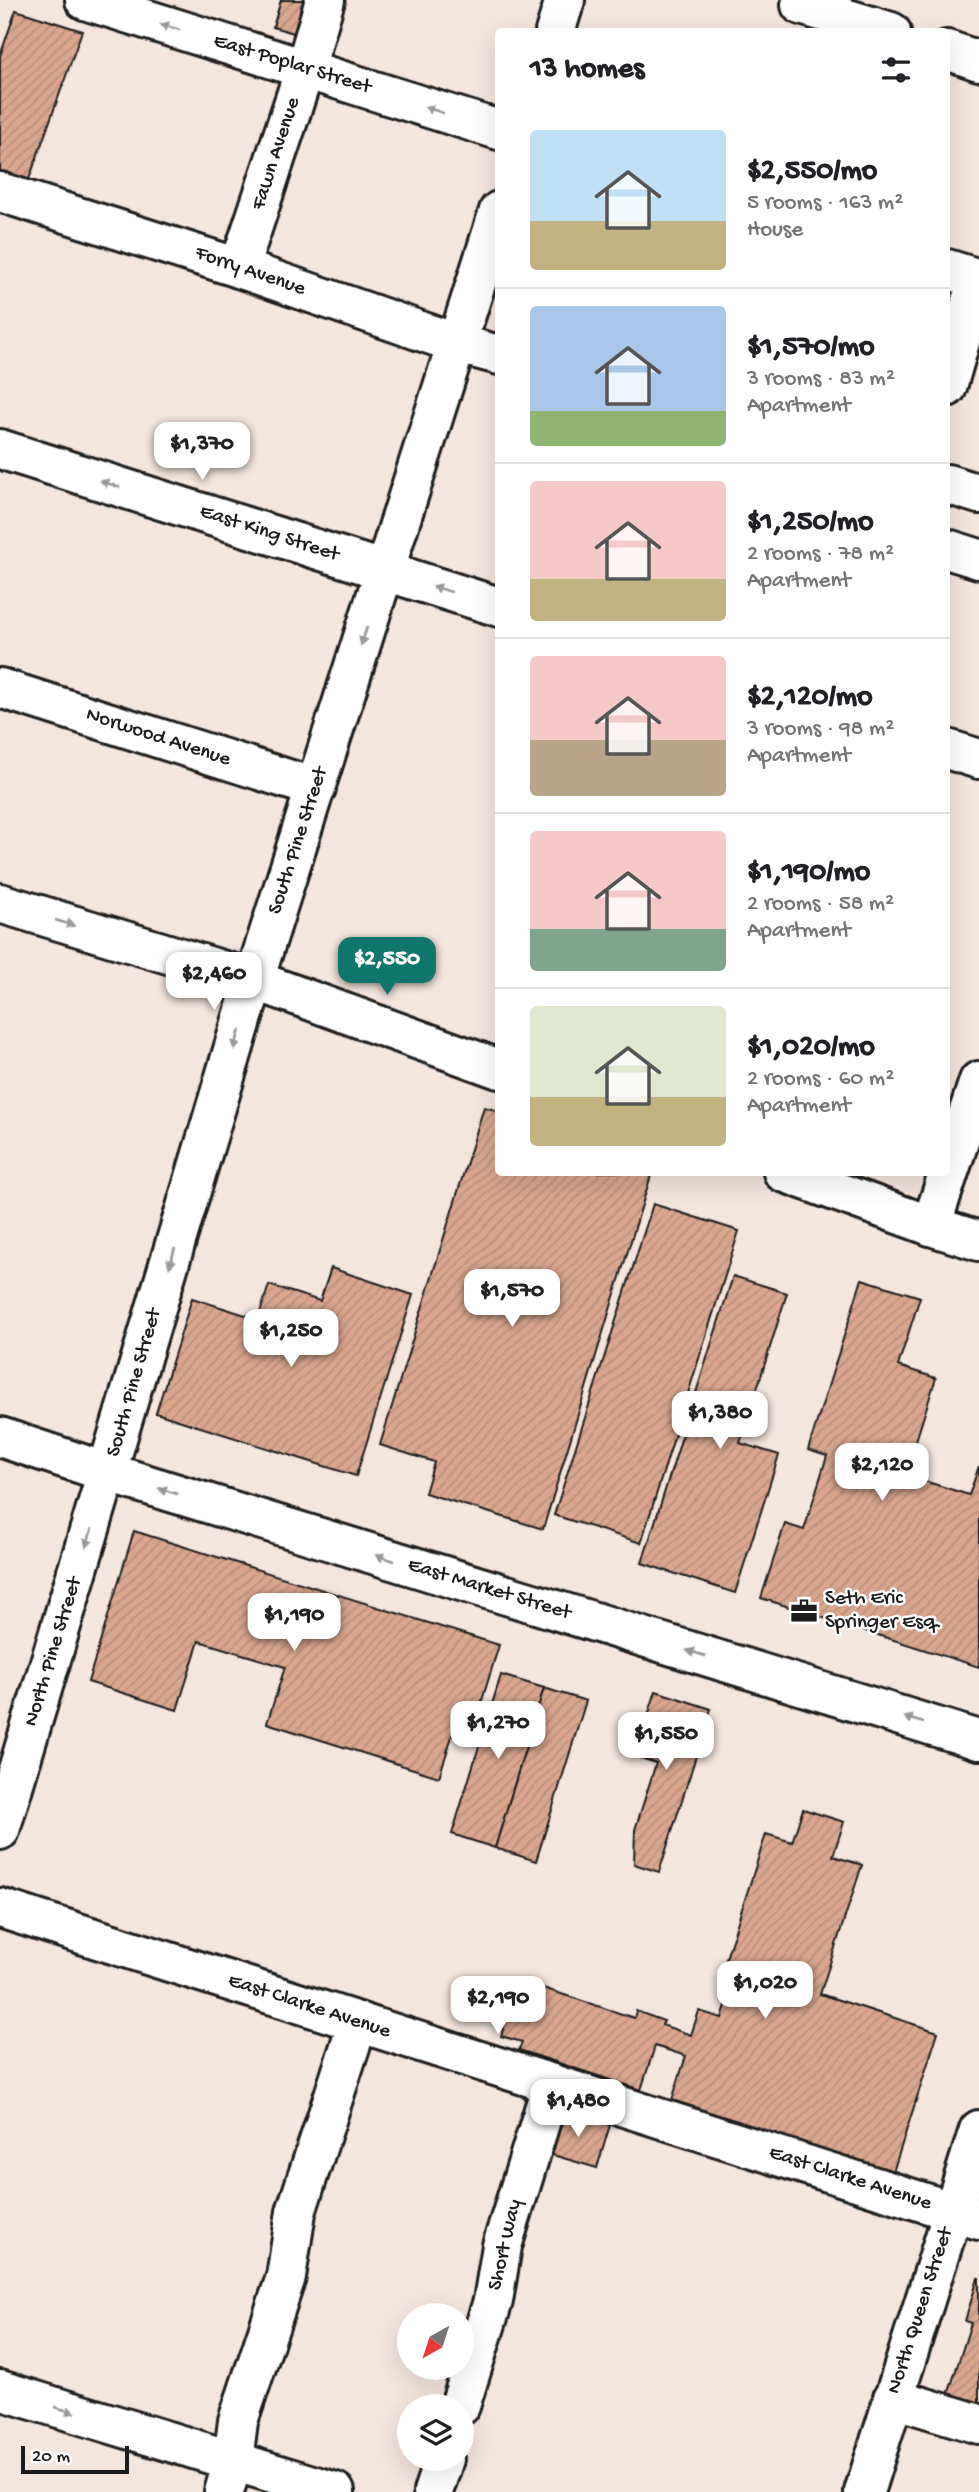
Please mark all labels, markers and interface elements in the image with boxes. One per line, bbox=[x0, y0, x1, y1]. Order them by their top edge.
one-way arrow bbox=[159, 21, 180, 31]
street label: East Poplar Street bbox=[210, 29, 376, 102]
icon: filters bbox=[877, 51, 915, 89]
text: 13 homes bbox=[530, 53, 644, 88]
street label: Fawn Avenue bbox=[247, 93, 307, 214]
one-way arrow bbox=[423, 104, 444, 114]
text: $2,550/mo bbox=[747, 155, 877, 190]
icon: home bbox=[586, 158, 670, 242]
text: 5 rooms · 163 m² bbox=[747, 190, 903, 217]
text: House bbox=[747, 217, 803, 244]
street label: Forry Avenue bbox=[191, 241, 310, 303]
text: $1,570/mo bbox=[747, 331, 875, 366]
icon: home bbox=[586, 334, 670, 418]
text: 3 rooms · 83 m² bbox=[747, 366, 895, 393]
text: Apartment bbox=[747, 393, 851, 420]
pin: $1,370 bbox=[145, 422, 259, 482]
text: $1,370 bbox=[170, 431, 234, 458]
one-way arrow bbox=[99, 478, 120, 489]
street label: East King Street bbox=[196, 500, 344, 569]
text: $1,250/mo bbox=[747, 506, 874, 541]
icon: home bbox=[586, 509, 670, 593]
text: 2 rooms · 78 m² bbox=[747, 541, 894, 568]
text: Apartment bbox=[747, 568, 851, 595]
one-way arrow bbox=[431, 583, 452, 594]
one-way arrow bbox=[359, 626, 369, 647]
text: $2,120/mo bbox=[747, 681, 873, 716]
icon: home bbox=[586, 684, 670, 768]
street label: Norwood Avenue bbox=[83, 703, 235, 774]
text: 3 rooms · 98 m² bbox=[747, 716, 894, 743]
text: Apartment bbox=[747, 743, 851, 770]
street label: South Pine Street bbox=[263, 762, 335, 918]
text: $1,190/mo bbox=[747, 856, 870, 891]
icon: home bbox=[586, 859, 670, 943]
text: 2 rooms · 58 m² bbox=[747, 891, 894, 918]
one-way arrow bbox=[55, 918, 76, 928]
text: Apartment bbox=[747, 918, 851, 945]
pin: $2,550 bbox=[330, 937, 444, 997]
text: $2,550 bbox=[354, 946, 420, 973]
pin: $2,460 bbox=[157, 953, 271, 1012]
text: $2,460 bbox=[182, 961, 246, 988]
one-way arrow bbox=[231, 1030, 241, 1051]
text: $1,020/mo bbox=[747, 1031, 875, 1066]
icon: home bbox=[586, 1034, 670, 1118]
text: 2 rooms · 60 m² bbox=[747, 1066, 894, 1093]
text: Apartment bbox=[747, 1093, 851, 1120]
one-way arrow bbox=[167, 1248, 177, 1269]
pin: $1,570 bbox=[455, 1270, 569, 1329]
text: $1,570 bbox=[480, 1278, 544, 1305]
street label: South Pine Street bbox=[102, 1304, 169, 1460]
pin: $1,250 bbox=[234, 1310, 348, 1369]
text: $1,250 bbox=[259, 1318, 323, 1345]
pin: $1,380 bbox=[663, 1392, 777, 1451]
text: $1,380 bbox=[688, 1400, 752, 1427]
pin: $2,120 bbox=[825, 1444, 939, 1503]
text: $2,120 bbox=[851, 1452, 913, 1479]
one-way arrow bbox=[157, 1485, 178, 1496]
one-way arrow bbox=[83, 1528, 93, 1549]
one-way arrow bbox=[374, 1552, 395, 1562]
street label: East Market Street bbox=[404, 1553, 576, 1627]
street label: North Pine Street bbox=[19, 1572, 89, 1730]
place label: Seth Eric Springer Esq. bbox=[825, 1587, 942, 1636]
pin: $1,190 bbox=[237, 1594, 351, 1653]
office icon: Seth Eric Springer Esq. bbox=[789, 1596, 819, 1626]
text: $1,190 bbox=[264, 1602, 324, 1629]
one-way arrow bbox=[686, 1648, 707, 1658]
pin: $1,270 bbox=[441, 1702, 555, 1761]
text: $1,270 bbox=[466, 1710, 530, 1737]
pin: $1,550 bbox=[609, 1712, 723, 1772]
one-way arrow bbox=[903, 1714, 924, 1725]
text: $1,550 bbox=[634, 1721, 698, 1748]
pin: $1,020 bbox=[708, 1962, 822, 2021]
street label: East Clarke Avenue bbox=[225, 1969, 395, 2045]
text: $1,020 bbox=[733, 1970, 797, 1997]
pin: $2,190 bbox=[441, 1976, 555, 2036]
text: $2,190 bbox=[467, 1985, 529, 2012]
pin: $1,480 bbox=[521, 2080, 635, 2139]
text: $1,480 bbox=[546, 2088, 610, 2115]
street label: East Clarke Avenue bbox=[766, 2141, 936, 2217]
street label: Short Way bbox=[483, 2197, 529, 2293]
street label: North Queen Street bbox=[882, 2222, 960, 2397]
north arrow bbox=[397, 2303, 474, 2380]
map controls bbox=[397, 2303, 474, 2471]
button: layers bbox=[397, 2394, 474, 2471]
one-way arrow bbox=[55, 2405, 76, 2415]
scale bar bbox=[21, 2443, 130, 2475]
text: 20 m bbox=[32, 2446, 70, 2469]

